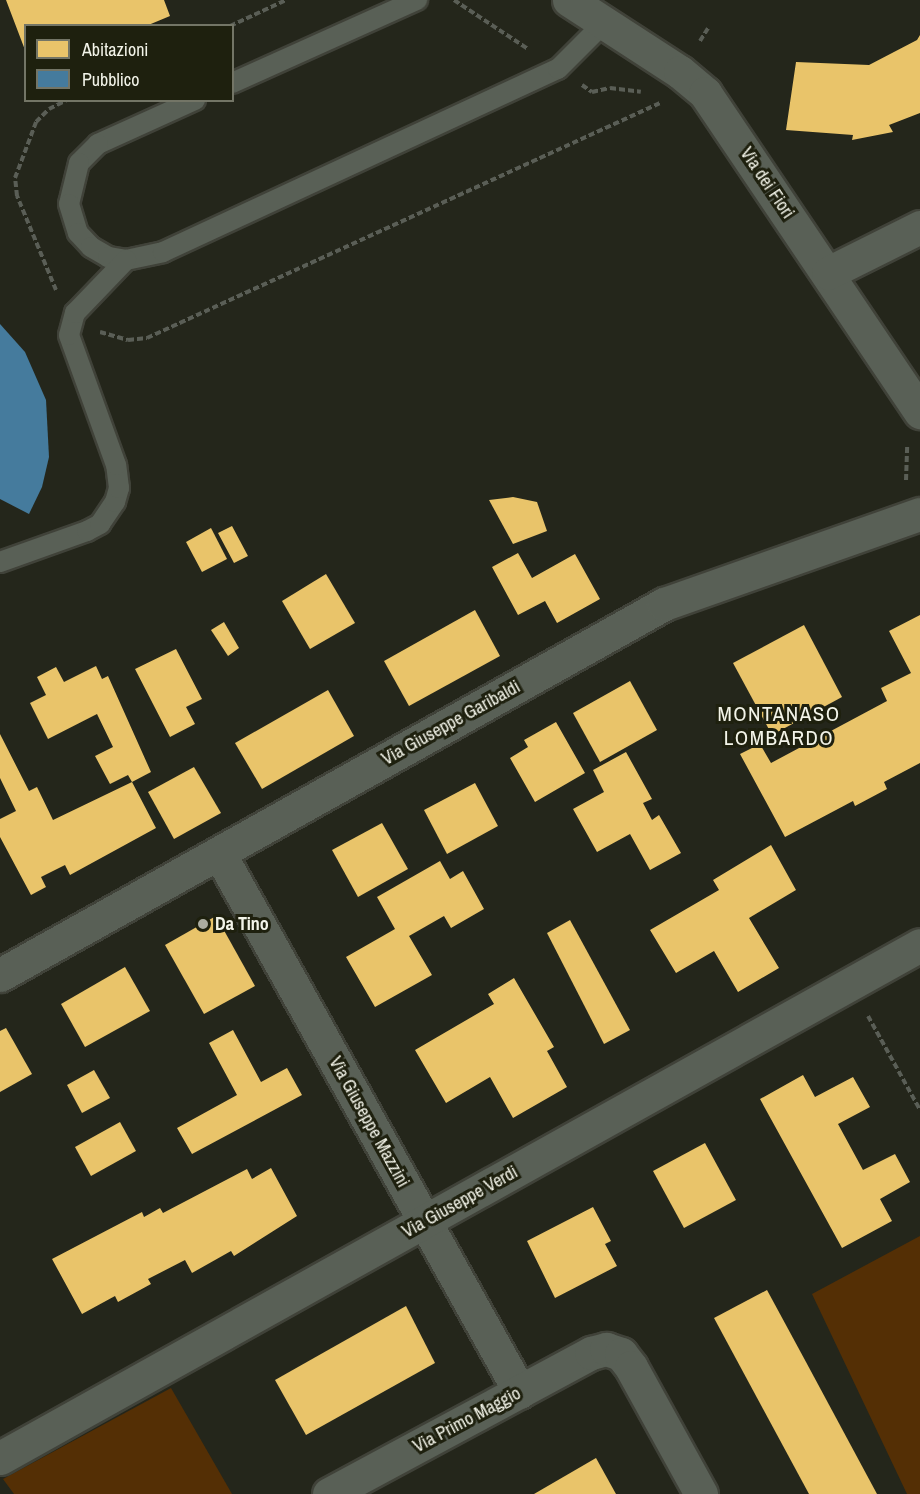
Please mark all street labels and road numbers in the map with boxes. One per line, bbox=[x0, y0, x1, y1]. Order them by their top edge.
street label: Via dei Fiori bbox=[735, 143, 799, 223]
street label: Via Giuseppe Garibaldi bbox=[378, 676, 524, 770]
street label: Via Giuseppe Mazzini bbox=[324, 1053, 414, 1191]
street label: Via Giuseppe Verdi bbox=[399, 1161, 521, 1243]
street label: Via Primo Maggio bbox=[410, 1383, 524, 1457]

